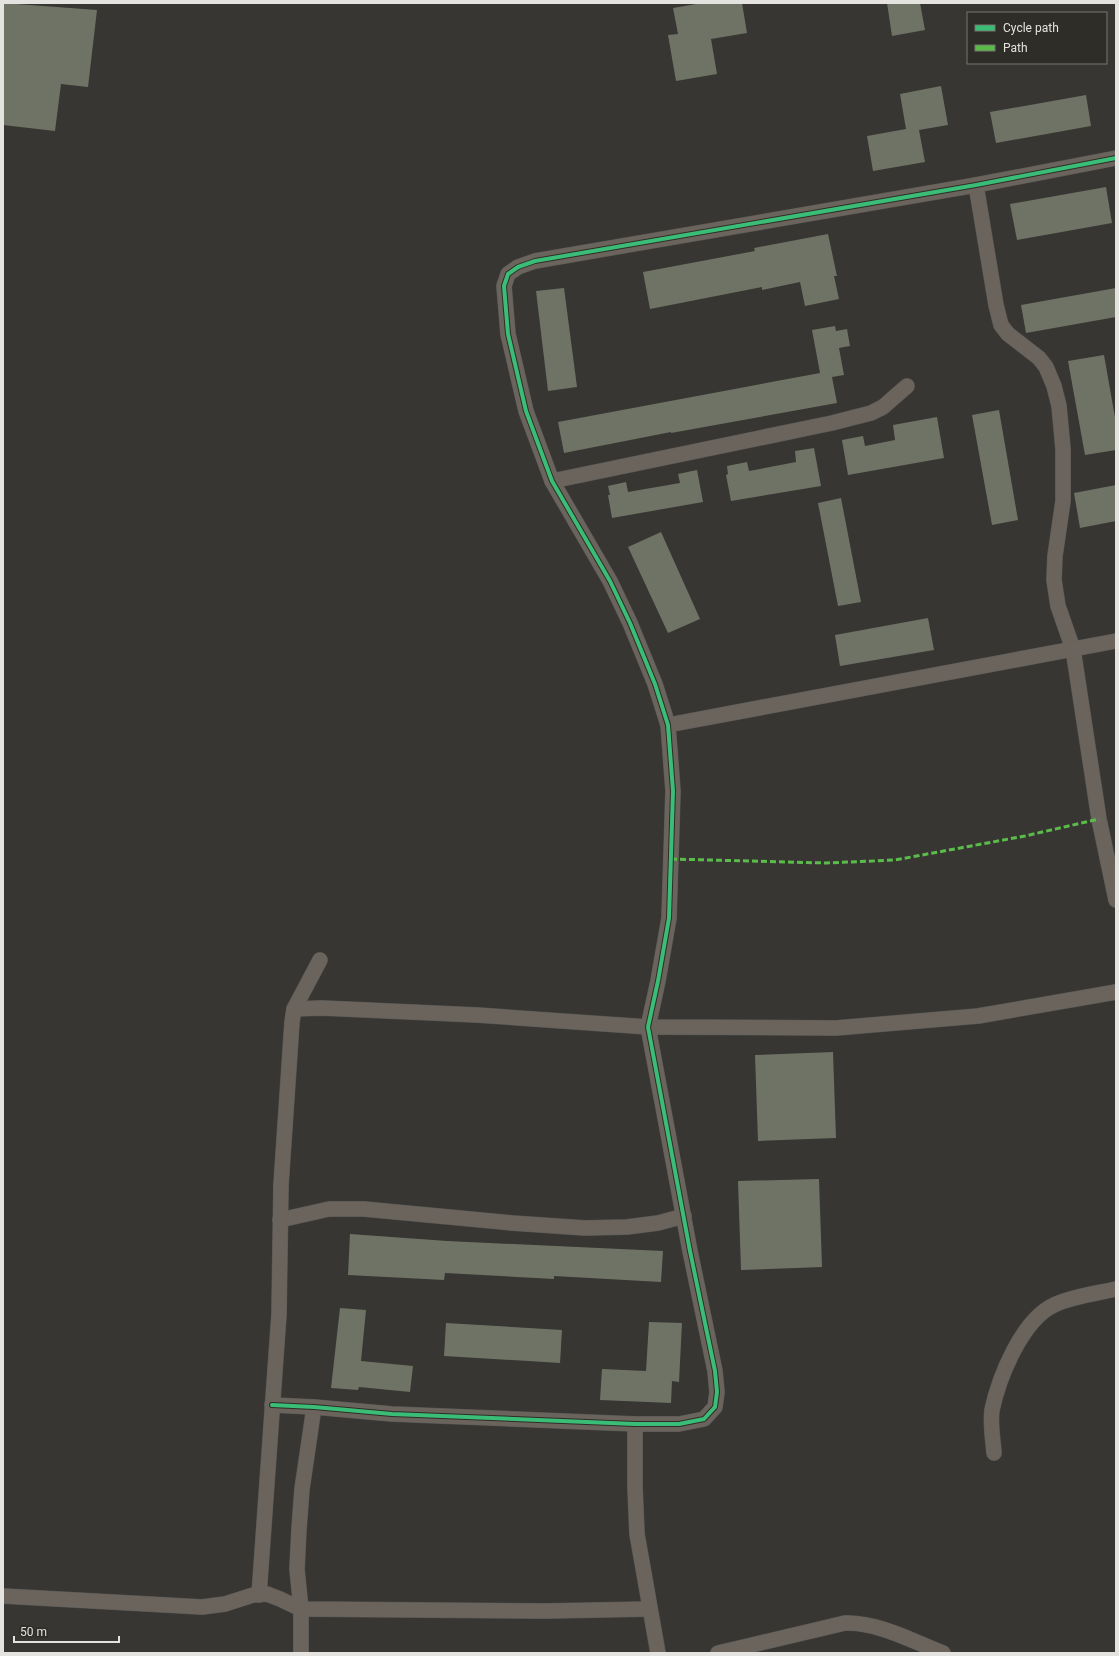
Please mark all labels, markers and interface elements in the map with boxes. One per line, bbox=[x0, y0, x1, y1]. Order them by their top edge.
legend bbox=[967, 12, 1107, 64]
text: Cycle path bbox=[1003, 21, 1059, 35]
text: Path bbox=[1003, 41, 1028, 55]
scale bar bbox=[14, 1618, 119, 1644]
text: 50 m bbox=[20, 1625, 47, 1639]

